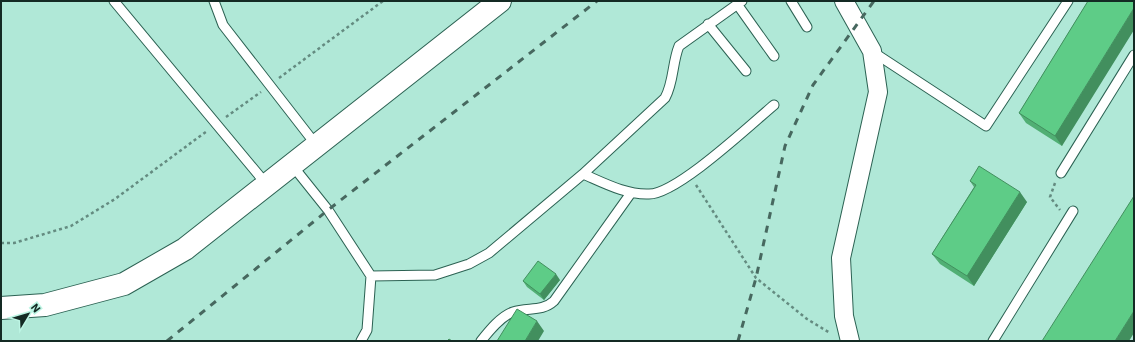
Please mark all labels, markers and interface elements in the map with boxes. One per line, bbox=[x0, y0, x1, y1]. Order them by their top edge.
north arrow bbox=[8, 294, 48, 334]
text: N bbox=[28, 300, 44, 315]

